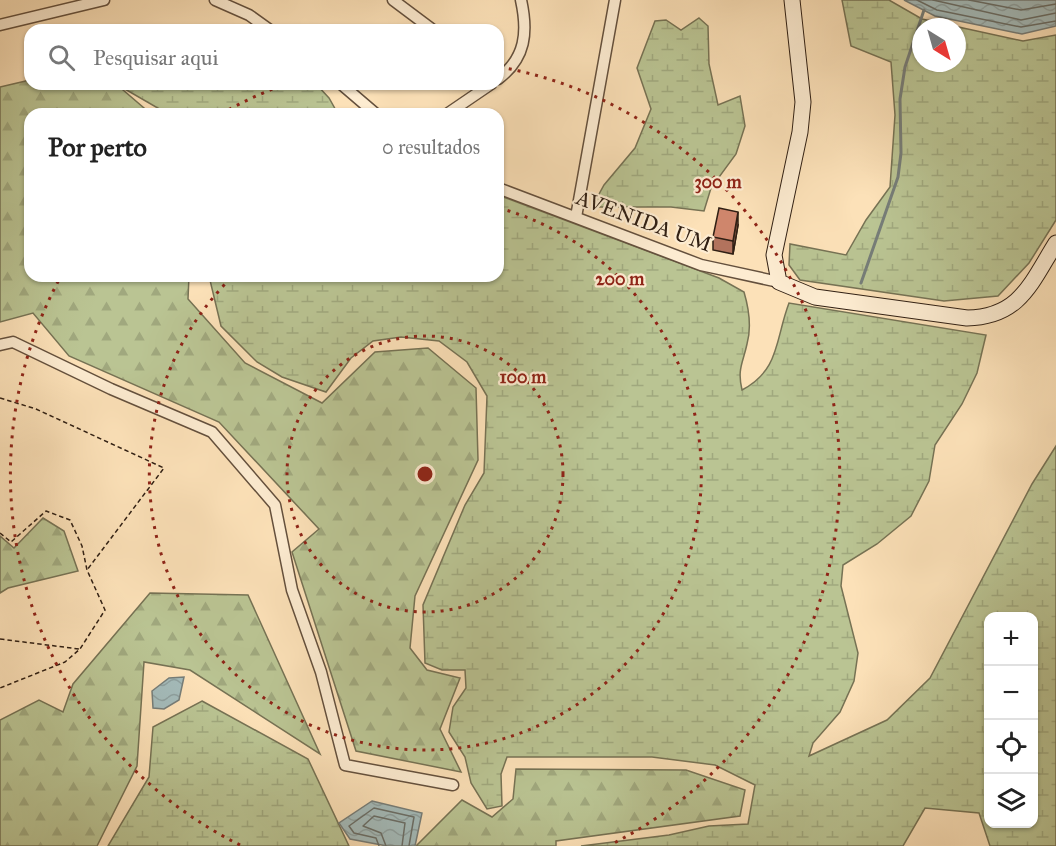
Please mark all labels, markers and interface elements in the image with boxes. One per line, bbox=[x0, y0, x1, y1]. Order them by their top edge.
north arrow bbox=[912, 18, 966, 72]
search box bbox=[24, 24, 504, 90]
icon: search bbox=[45, 41, 78, 74]
text: Pesquisar aqui bbox=[93, 44, 218, 71]
text: Por perto bbox=[48, 131, 147, 163]
text: 0 resultados bbox=[382, 135, 480, 159]
text: 300 m bbox=[694, 171, 742, 194]
street label: AVENIDA UM bbox=[572, 184, 715, 258]
text: 200 m bbox=[596, 268, 645, 290]
text: 100 m bbox=[500, 366, 547, 388]
centre of rings bbox=[415, 464, 435, 484]
map controls bbox=[984, 612, 1038, 828]
button: + bbox=[984, 612, 1038, 666]
button: − bbox=[984, 666, 1038, 720]
button: locate bbox=[984, 720, 1038, 774]
button: layers bbox=[984, 774, 1038, 828]

